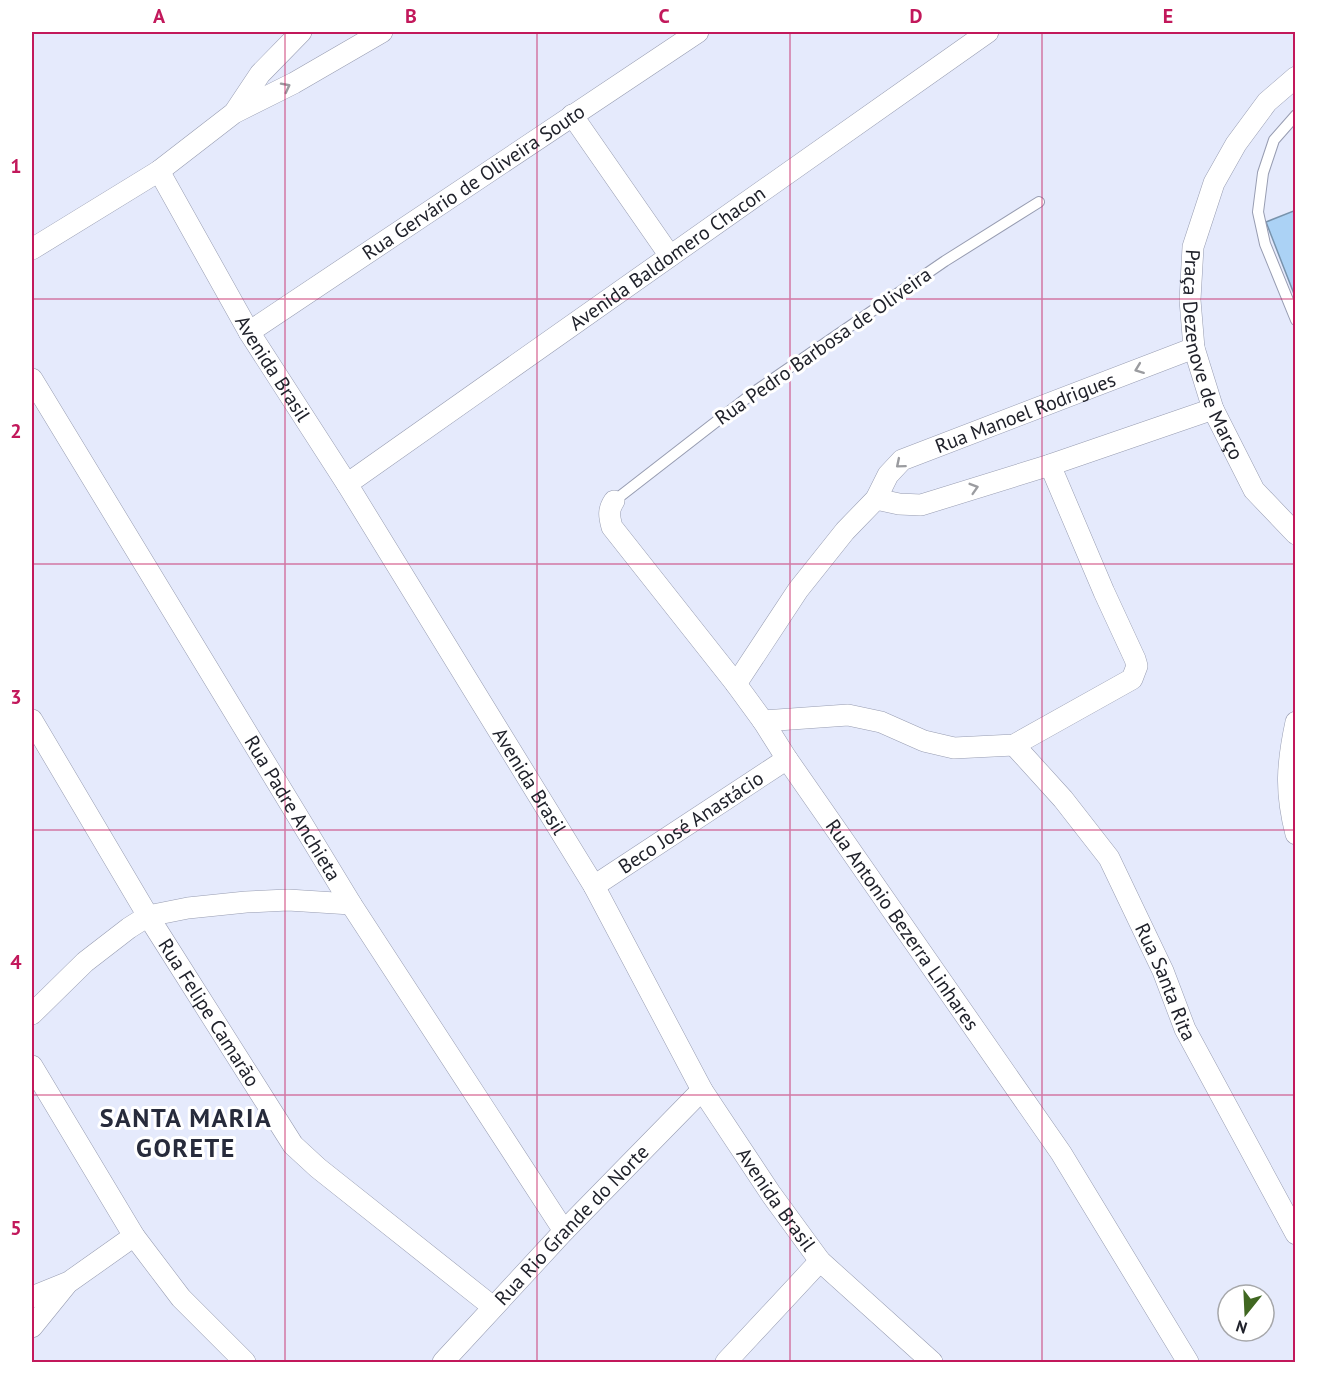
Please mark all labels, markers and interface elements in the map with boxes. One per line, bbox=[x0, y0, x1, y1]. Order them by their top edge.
text: A bbox=[153, 3, 166, 29]
text: B bbox=[405, 3, 417, 29]
text: C bbox=[658, 3, 670, 29]
text: D bbox=[910, 3, 923, 29]
text: E bbox=[1163, 3, 1173, 29]
one-way arrow bbox=[280, 83, 290, 94]
street label: Rua Gervário de Oliveira Souto bbox=[357, 98, 590, 266]
text: 1 bbox=[10, 153, 22, 179]
street label: Avenida Baldomero Chacon bbox=[564, 180, 770, 336]
street label: Praça Dezenove de Março bbox=[1177, 249, 1250, 464]
street label: Rua Pedro Barbosa de Oliveira bbox=[710, 261, 936, 431]
street label: Avenida Brasil bbox=[229, 311, 316, 427]
one-way arrow bbox=[1134, 362, 1145, 374]
street label: Rua Manoel Rodrigues bbox=[931, 366, 1119, 459]
text: 2 bbox=[10, 418, 22, 444]
one-way arrow bbox=[896, 457, 907, 468]
one-way arrow bbox=[968, 483, 978, 496]
text: 3 bbox=[10, 684, 22, 710]
street label: Avenida Brasil bbox=[487, 723, 572, 840]
street label: Rua Padre Anchieta bbox=[239, 731, 347, 885]
street label: Beco José Anastácio bbox=[613, 765, 769, 880]
street label: Rua Antonio Bezerra Linhares bbox=[820, 814, 985, 1036]
street label: Rua Santa Rita bbox=[1129, 919, 1202, 1045]
street label: Rua Felipe Camarão bbox=[153, 934, 266, 1091]
text: 4 bbox=[10, 949, 22, 975]
district label: SANTA MARIA GORETE bbox=[100, 1101, 272, 1164]
street label: Rua Rio Grande do Norte bbox=[489, 1139, 654, 1311]
street label: Avenida Brasil bbox=[731, 1142, 822, 1256]
text: 5 bbox=[10, 1215, 22, 1241]
north arrow bbox=[1216, 1283, 1276, 1343]
text: N bbox=[1233, 1316, 1249, 1338]

